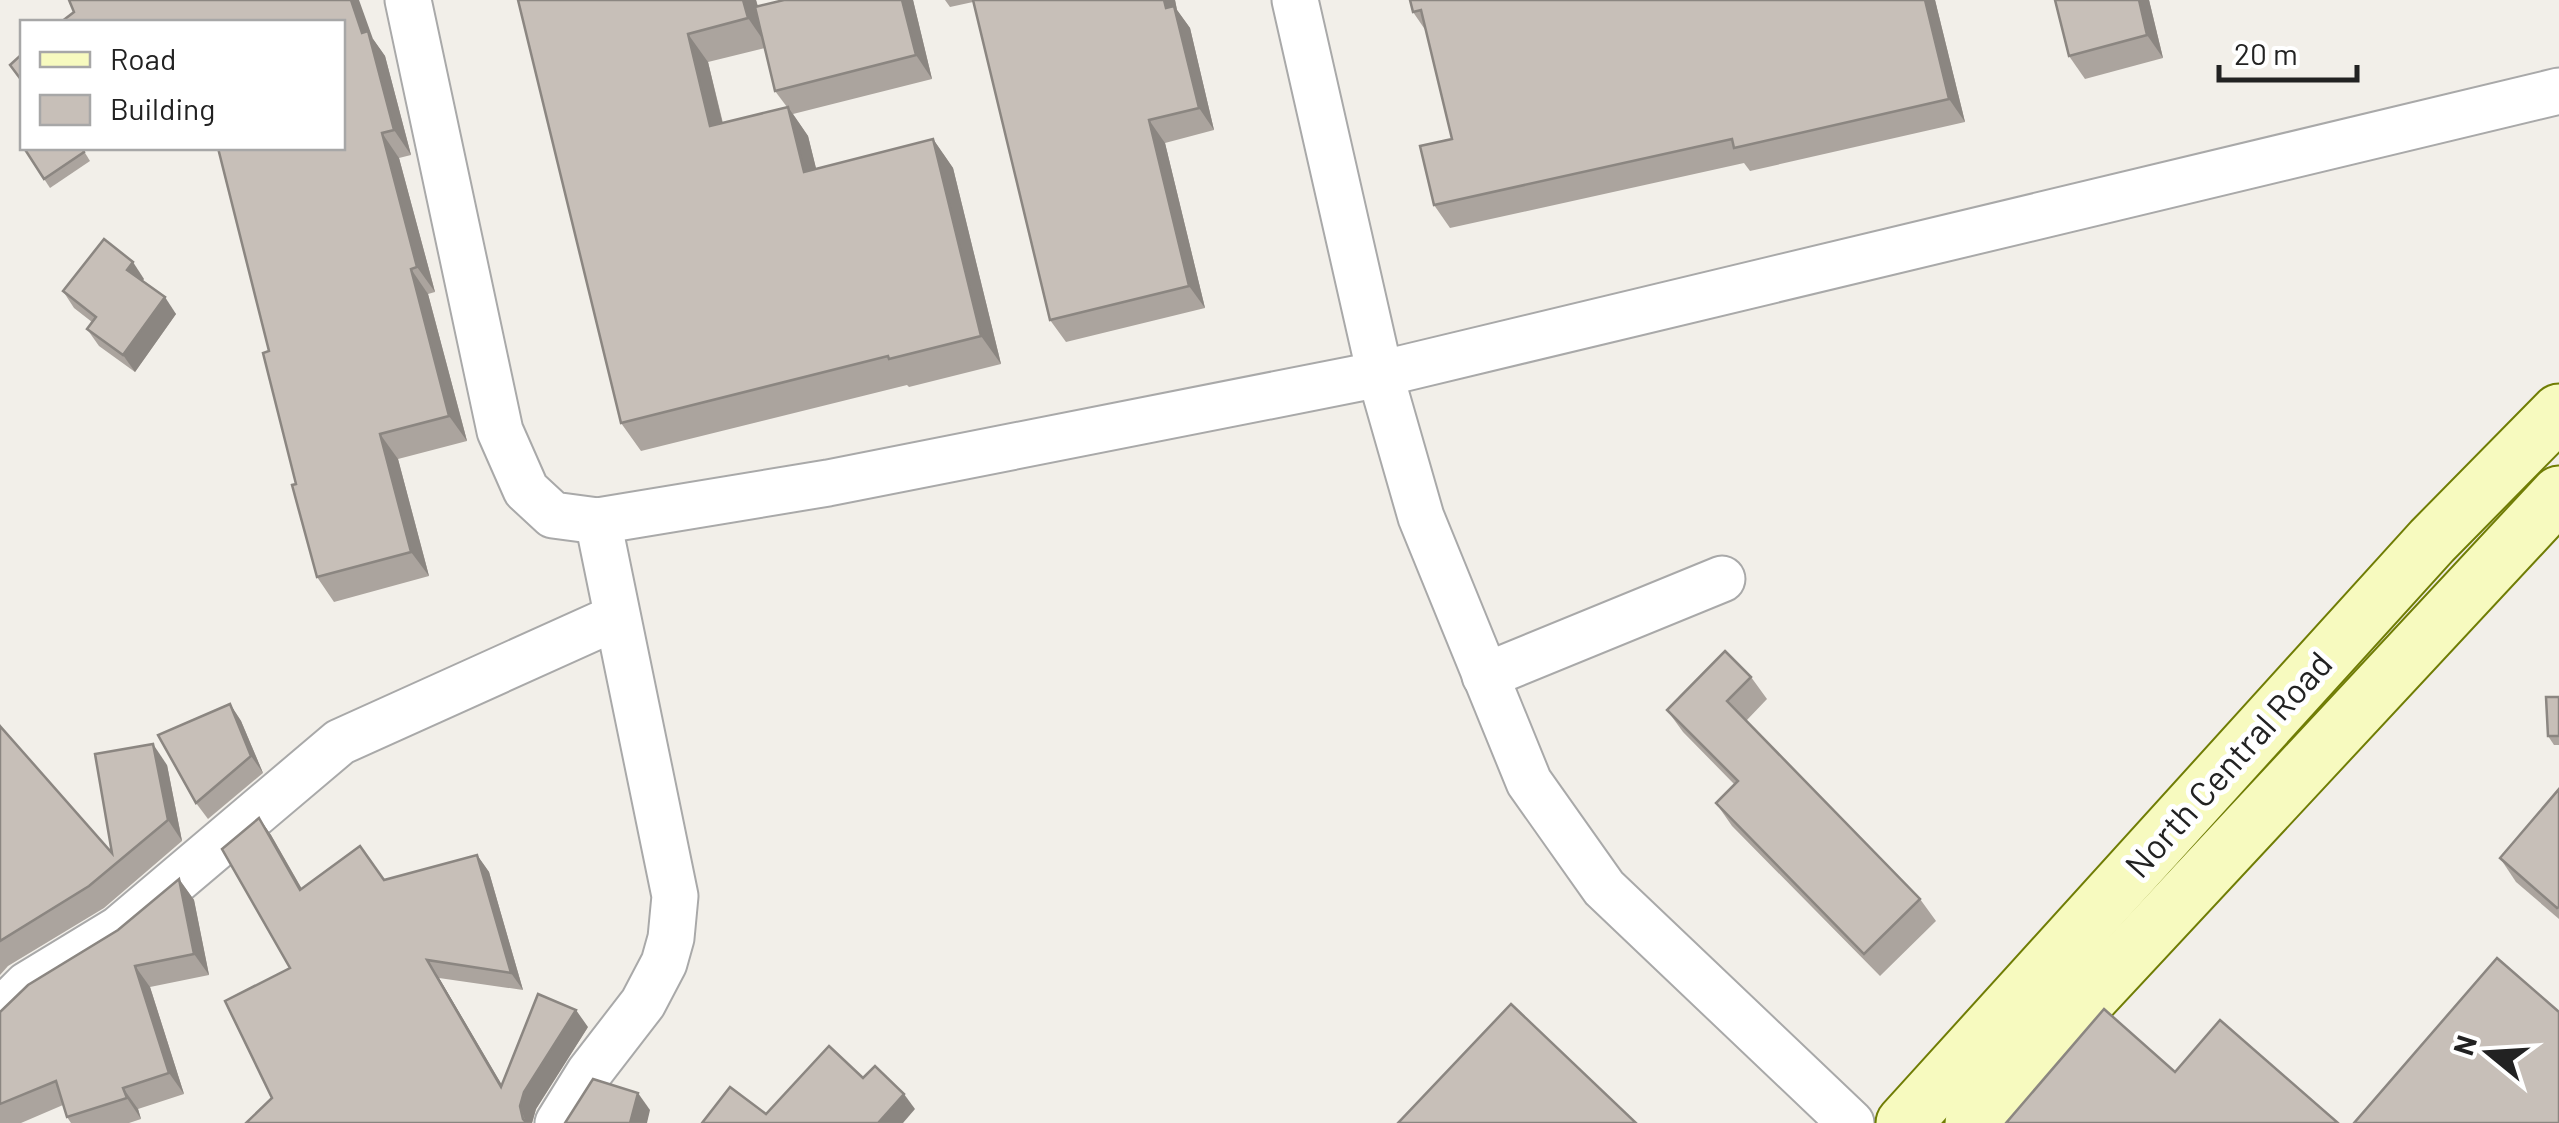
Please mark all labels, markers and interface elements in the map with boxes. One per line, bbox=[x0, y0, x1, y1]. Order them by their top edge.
legend bbox=[20, 20, 345, 150]
scale bar bbox=[2219, 20, 2356, 82]
text: 20 m bbox=[2234, 35, 2298, 71]
text: Road bbox=[110, 40, 176, 76]
text: Building bbox=[110, 90, 215, 126]
street label: North Central Road bbox=[2115, 642, 2340, 885]
north arrow bbox=[2439, 1003, 2539, 1103]
text: N bbox=[2445, 1031, 2483, 1059]

